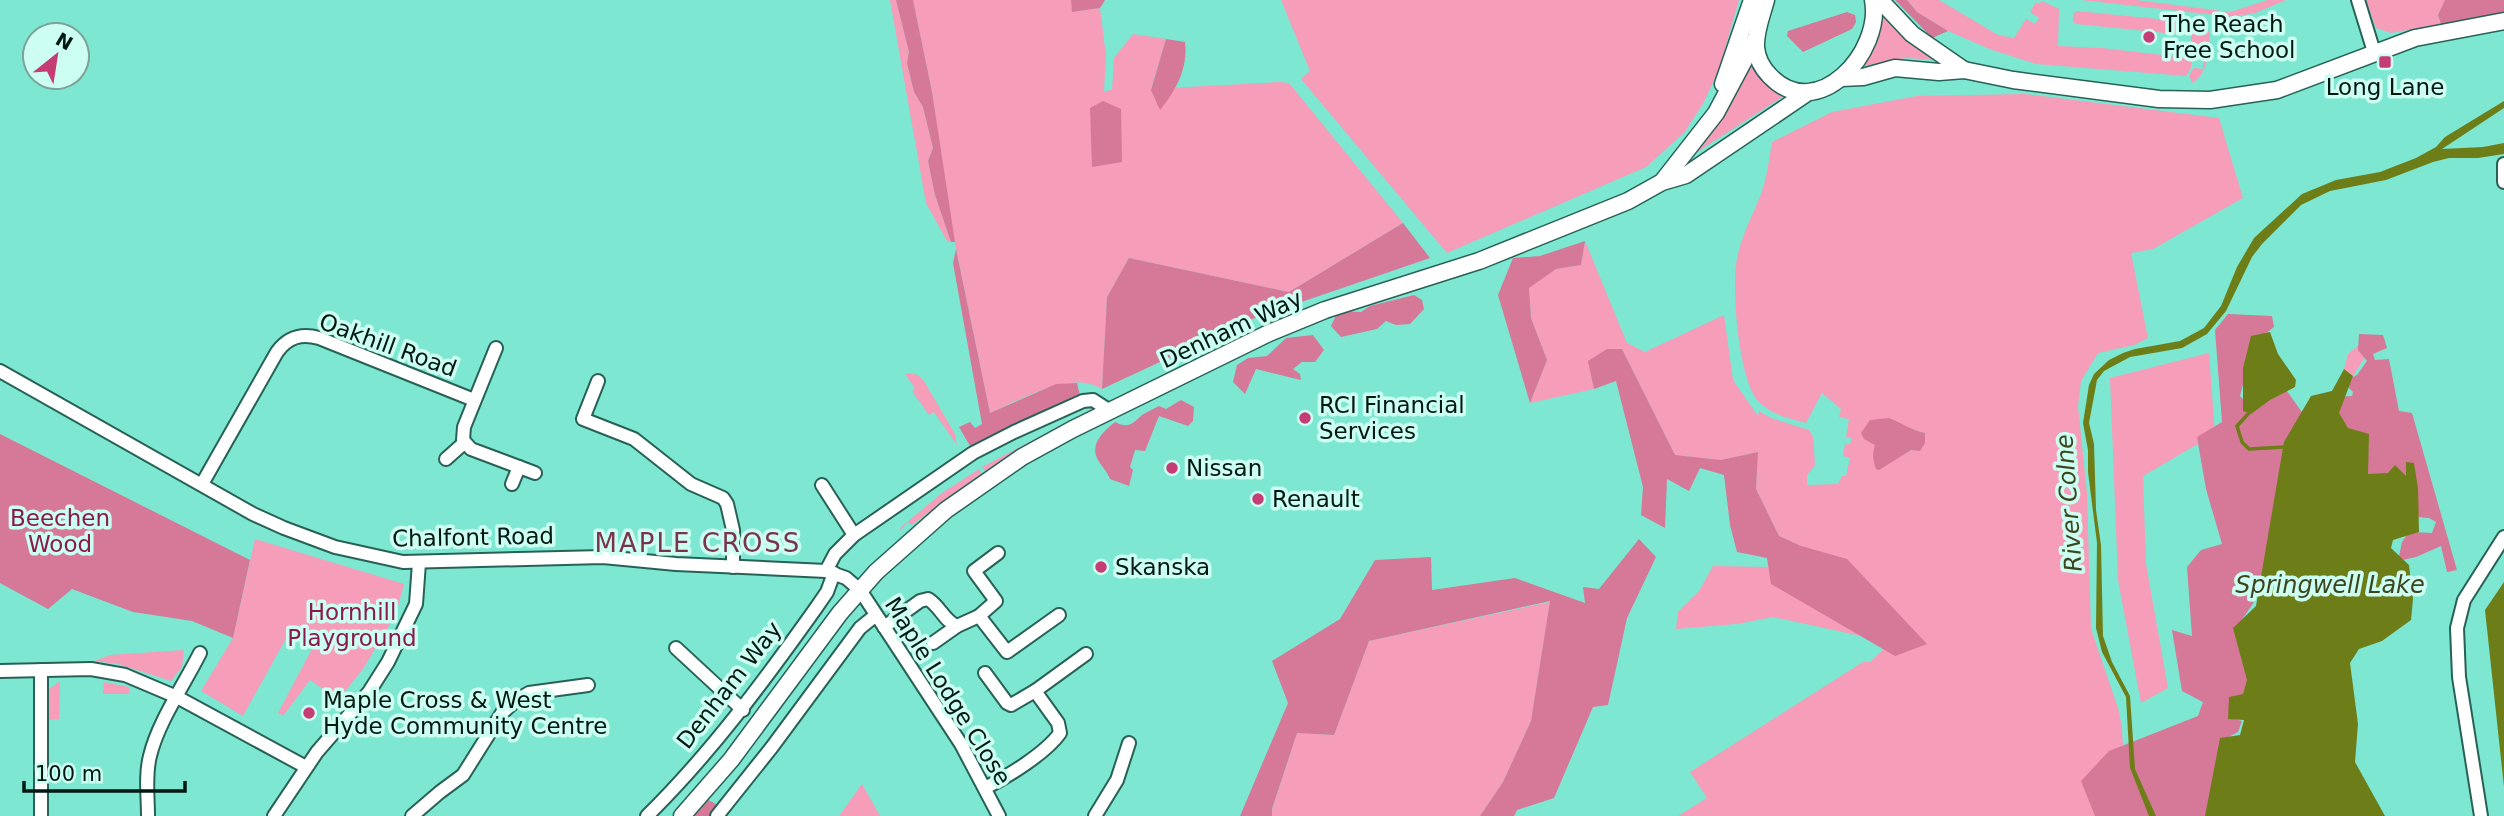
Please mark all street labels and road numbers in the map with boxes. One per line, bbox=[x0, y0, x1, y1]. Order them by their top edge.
street label: Denham Way bbox=[1156, 285, 1306, 373]
street label: Oakhill Road bbox=[316, 308, 460, 382]
street label: Chalfont Road bbox=[392, 523, 554, 551]
street label: Maple Lodge Close bbox=[880, 592, 1016, 790]
street label: Denham Way bbox=[671, 616, 787, 754]

